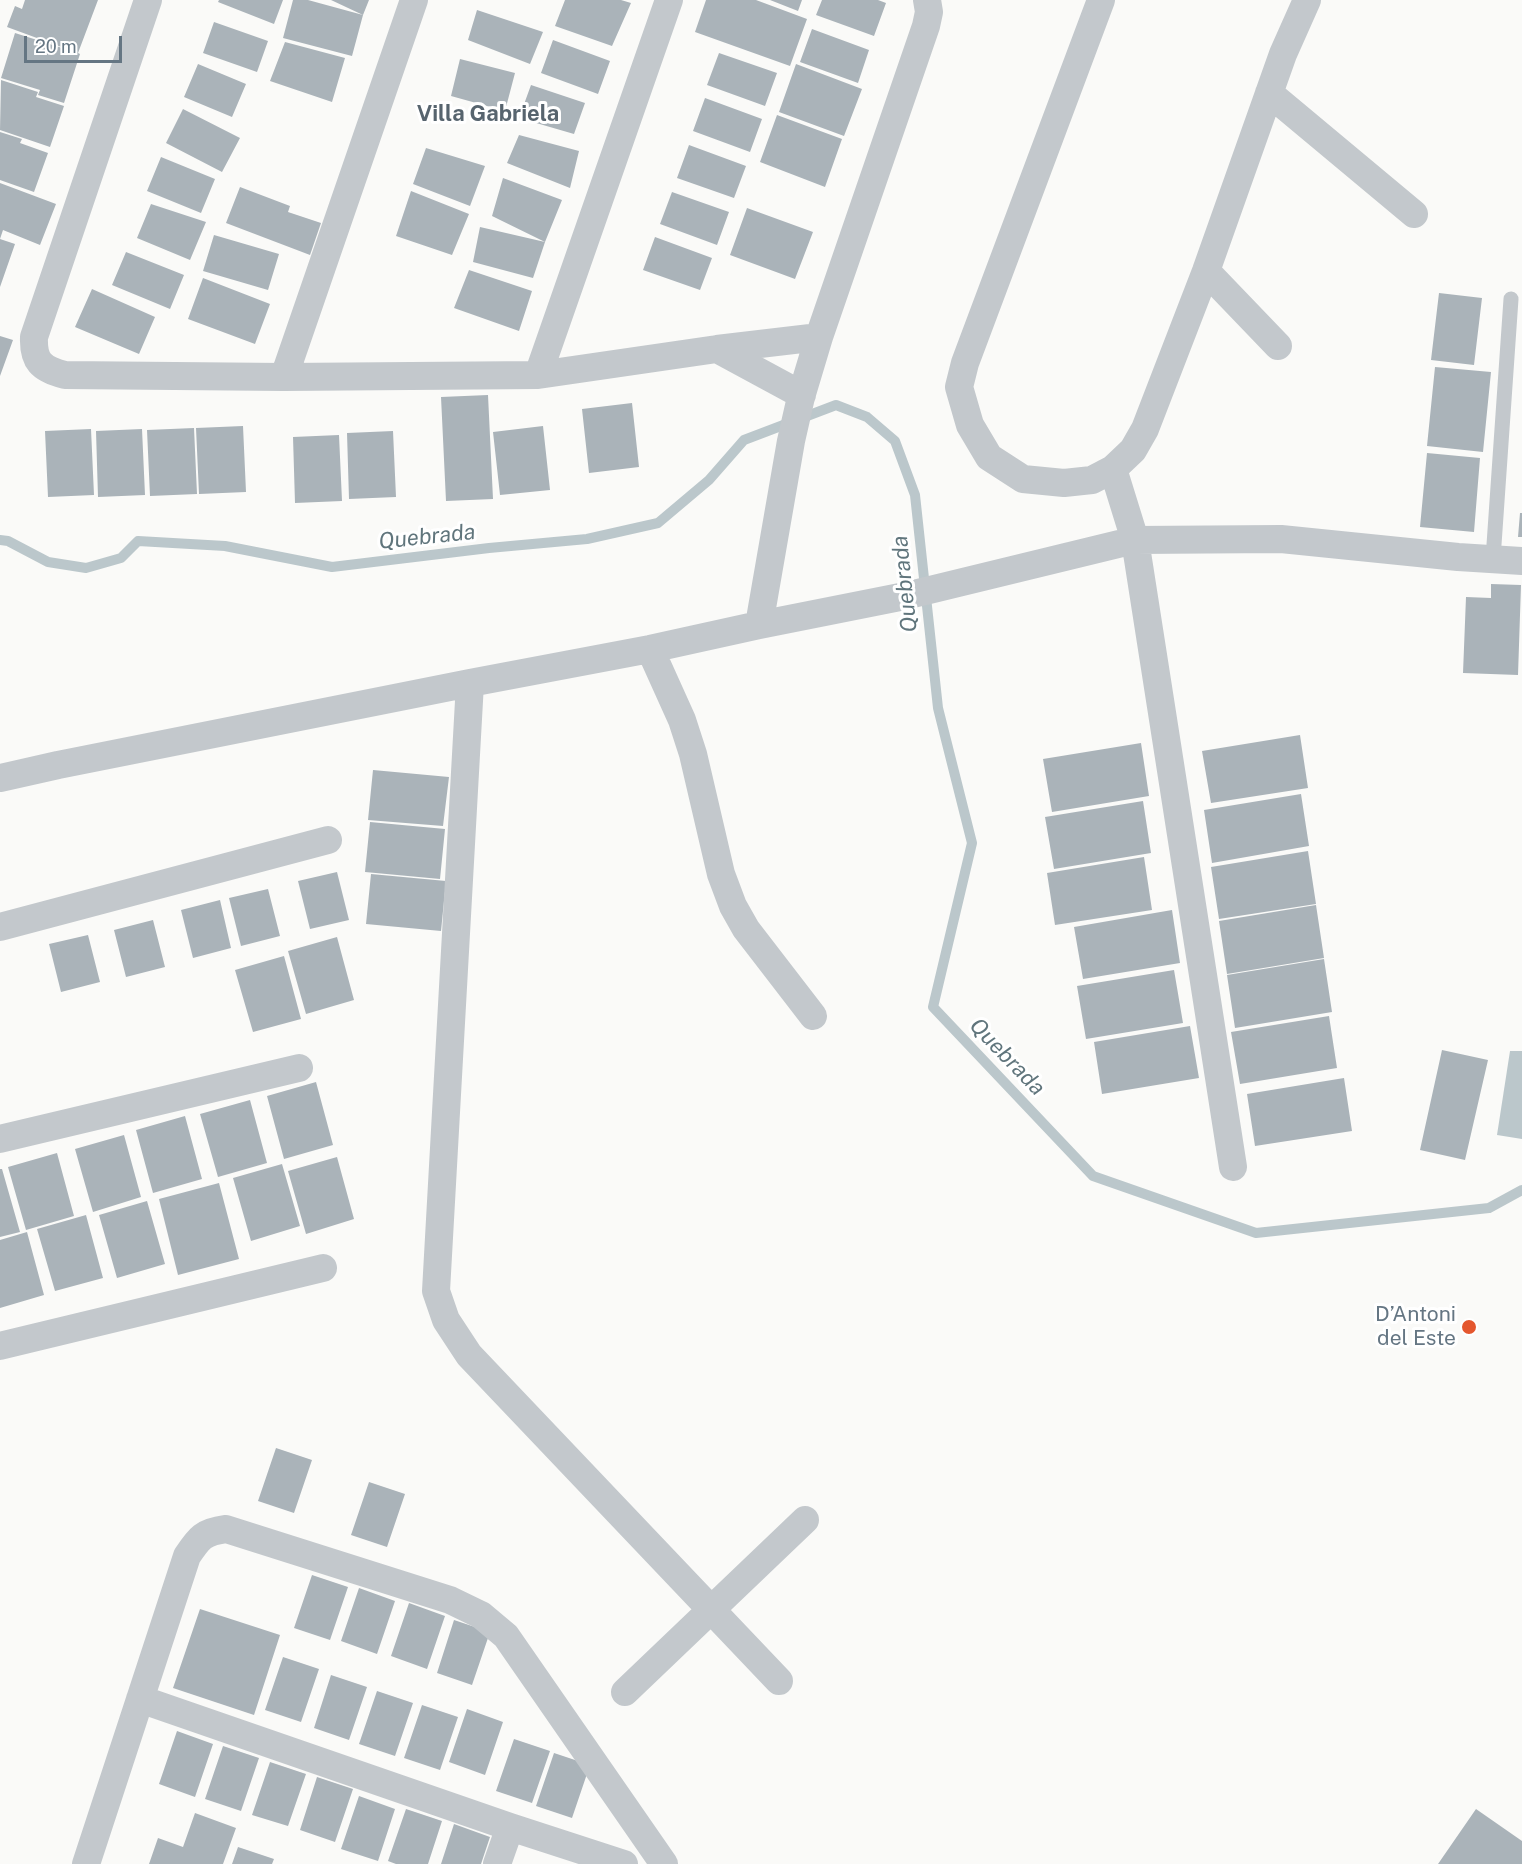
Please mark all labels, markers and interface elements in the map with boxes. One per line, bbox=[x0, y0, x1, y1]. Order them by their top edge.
scale bar bbox=[27, 24, 124, 62]
text: 20 m bbox=[35, 36, 77, 57]
district label: Villa Gabriela bbox=[417, 101, 559, 127]
water label: Quebrada bbox=[377, 519, 477, 555]
water label: Quebrada bbox=[887, 534, 923, 634]
water label: Quebrada bbox=[964, 1013, 1050, 1101]
place label: D’Antoni del Este bbox=[1375, 1302, 1456, 1352]
marker: D’Antoni del Este bbox=[1460, 1318, 1478, 1336]

